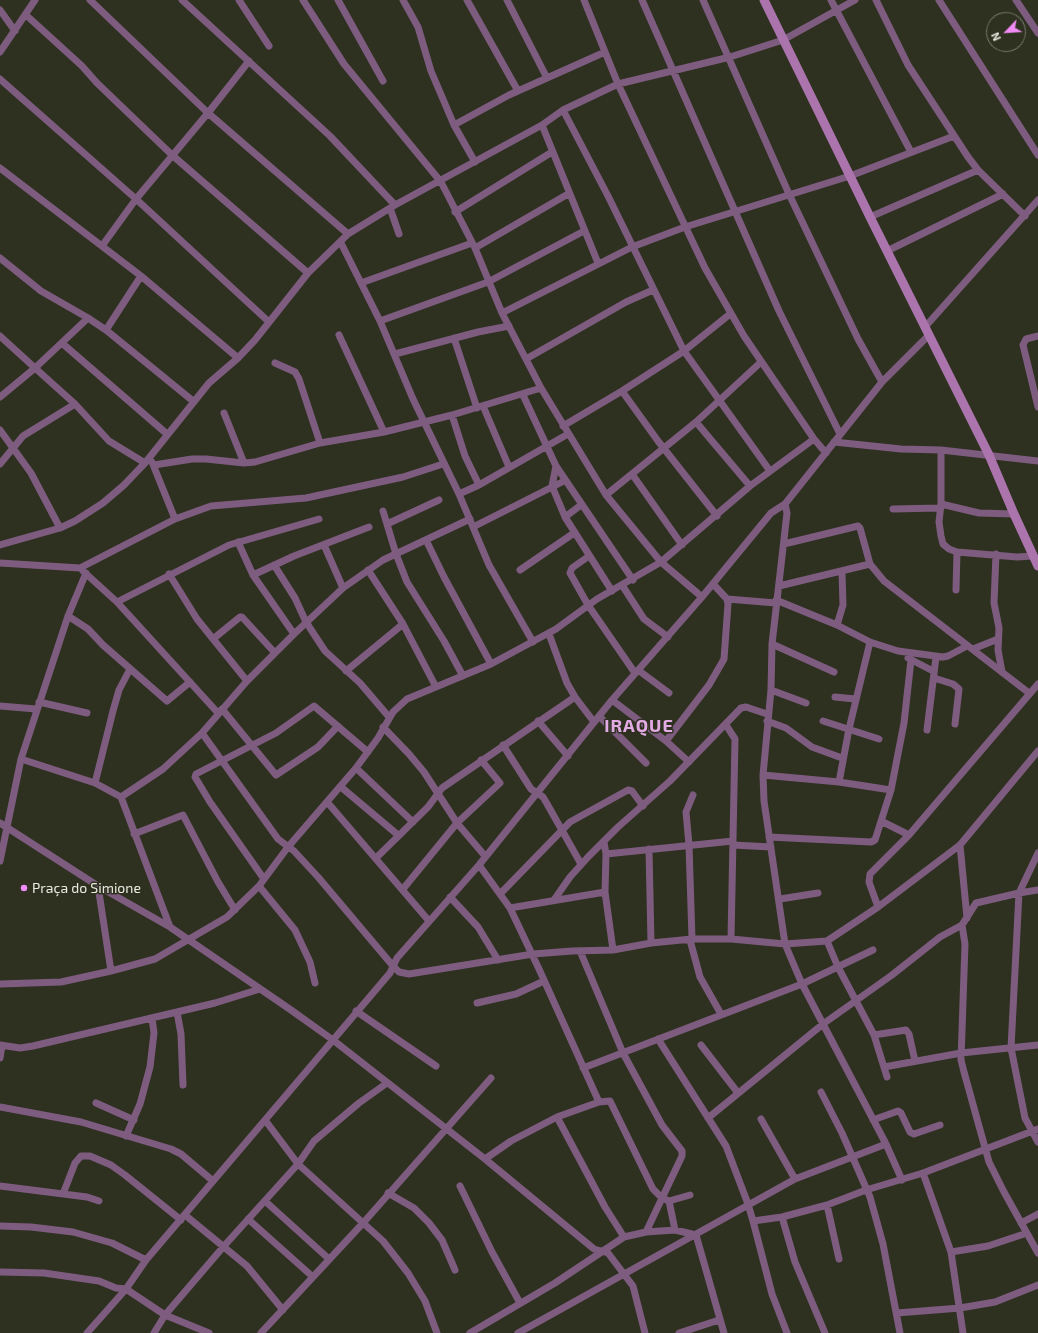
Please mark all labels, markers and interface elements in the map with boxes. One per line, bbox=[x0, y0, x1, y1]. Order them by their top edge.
north arrow bbox=[986, 12, 1026, 52]
text: N bbox=[988, 31, 1003, 43]
district label: IRAQUE bbox=[604, 715, 674, 737]
place label: Praça do Simione bbox=[32, 880, 141, 896]
marker: Praça do Simione bbox=[19, 883, 29, 893]

